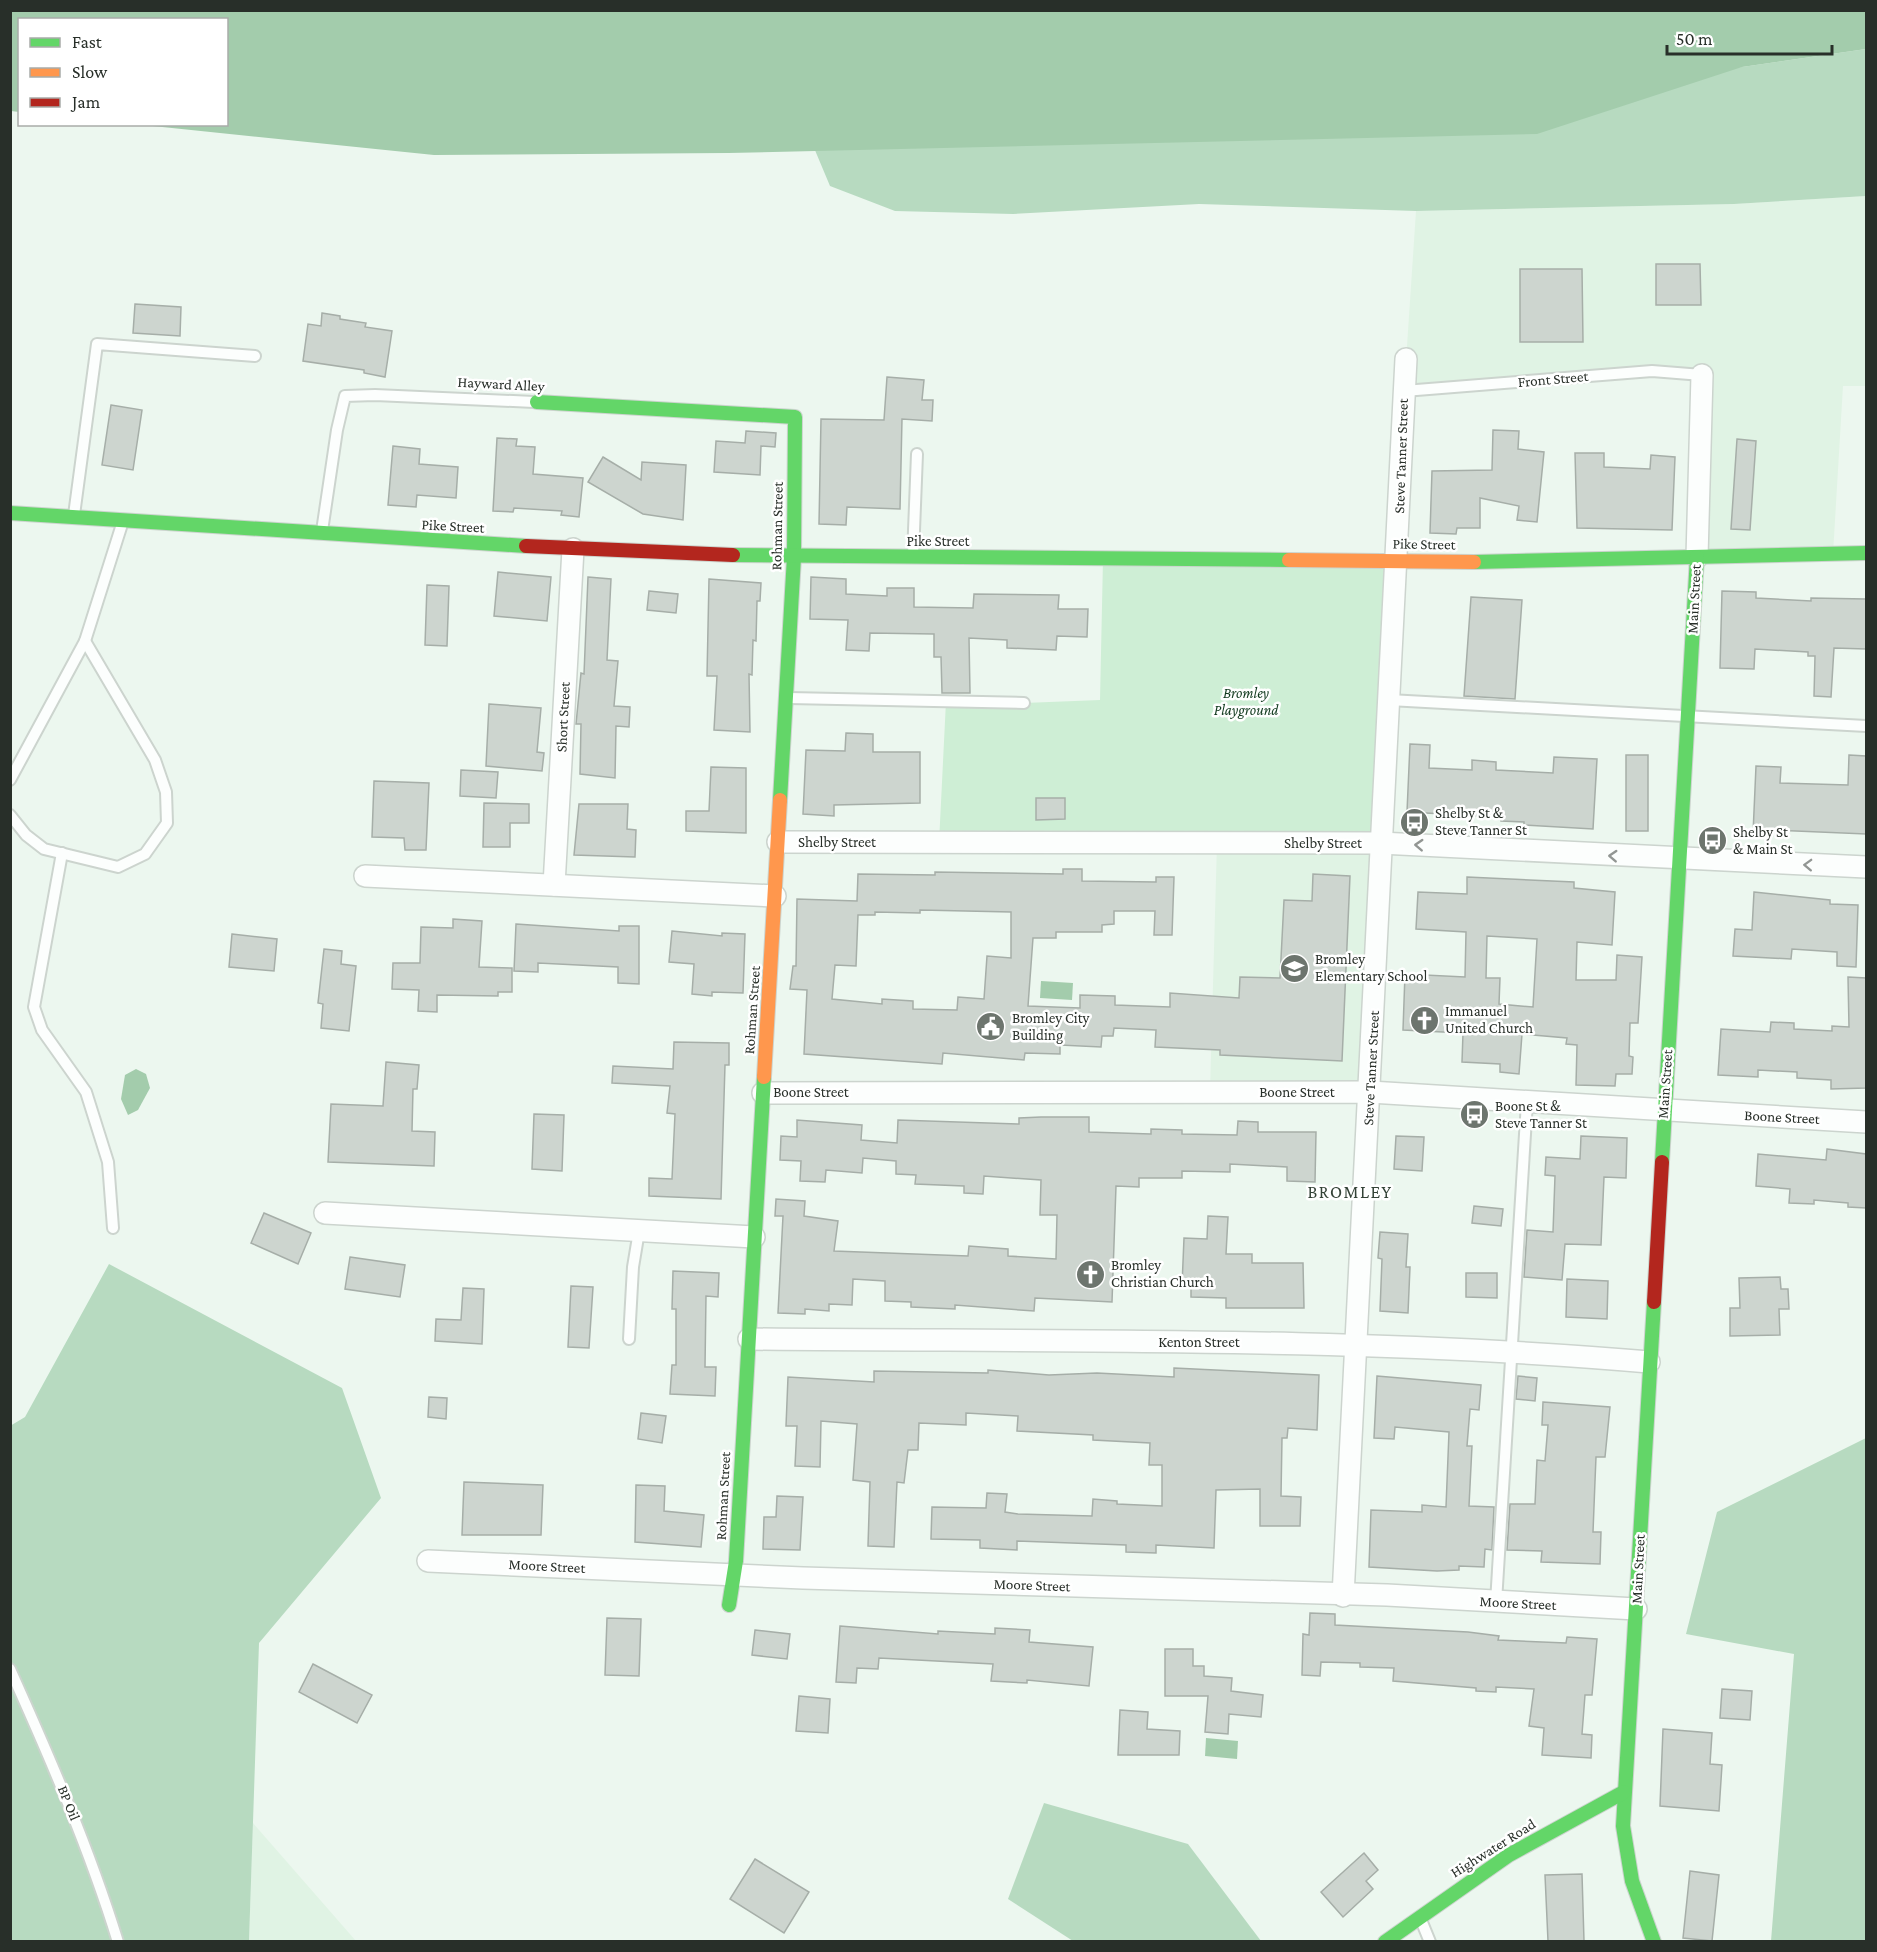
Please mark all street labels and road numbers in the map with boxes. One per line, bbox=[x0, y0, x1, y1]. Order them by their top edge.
street label: Front Street bbox=[1517, 368, 1590, 390]
street label: Hayward Alley bbox=[457, 374, 545, 395]
street label: Steve Tanner Street bbox=[1391, 397, 1411, 514]
street label: Rohman Street bbox=[768, 481, 786, 570]
street label: Pike Street bbox=[421, 516, 486, 536]
street label: Pike Street bbox=[906, 533, 971, 549]
street label: Pike Street bbox=[1392, 535, 1457, 553]
street label: Main Street bbox=[1684, 563, 1704, 634]
street label: Short Street bbox=[553, 680, 573, 753]
street label: Shelby Street bbox=[798, 834, 877, 851]
street label: Shelby Street bbox=[1284, 835, 1363, 852]
street label: Rohman Street bbox=[741, 964, 763, 1055]
street label: Steve Tanner Street bbox=[1360, 1009, 1382, 1126]
street label: Main Street bbox=[1655, 1048, 1675, 1119]
street label: Boone Street bbox=[773, 1084, 850, 1100]
street label: Boone Street bbox=[1259, 1084, 1336, 1100]
street label: Boone Street bbox=[1744, 1107, 1821, 1127]
street label: Kenton Street bbox=[1158, 1334, 1241, 1350]
street label: Rohman Street bbox=[713, 1450, 733, 1541]
street label: Main Street bbox=[1628, 1533, 1648, 1604]
street label: Moore Street bbox=[508, 1556, 587, 1576]
street label: Moore Street bbox=[993, 1576, 1072, 1594]
street label: Moore Street bbox=[1479, 1593, 1558, 1613]
street label: BP Oil bbox=[55, 1783, 83, 1823]
street label: Highwater Road bbox=[1448, 1815, 1539, 1881]

